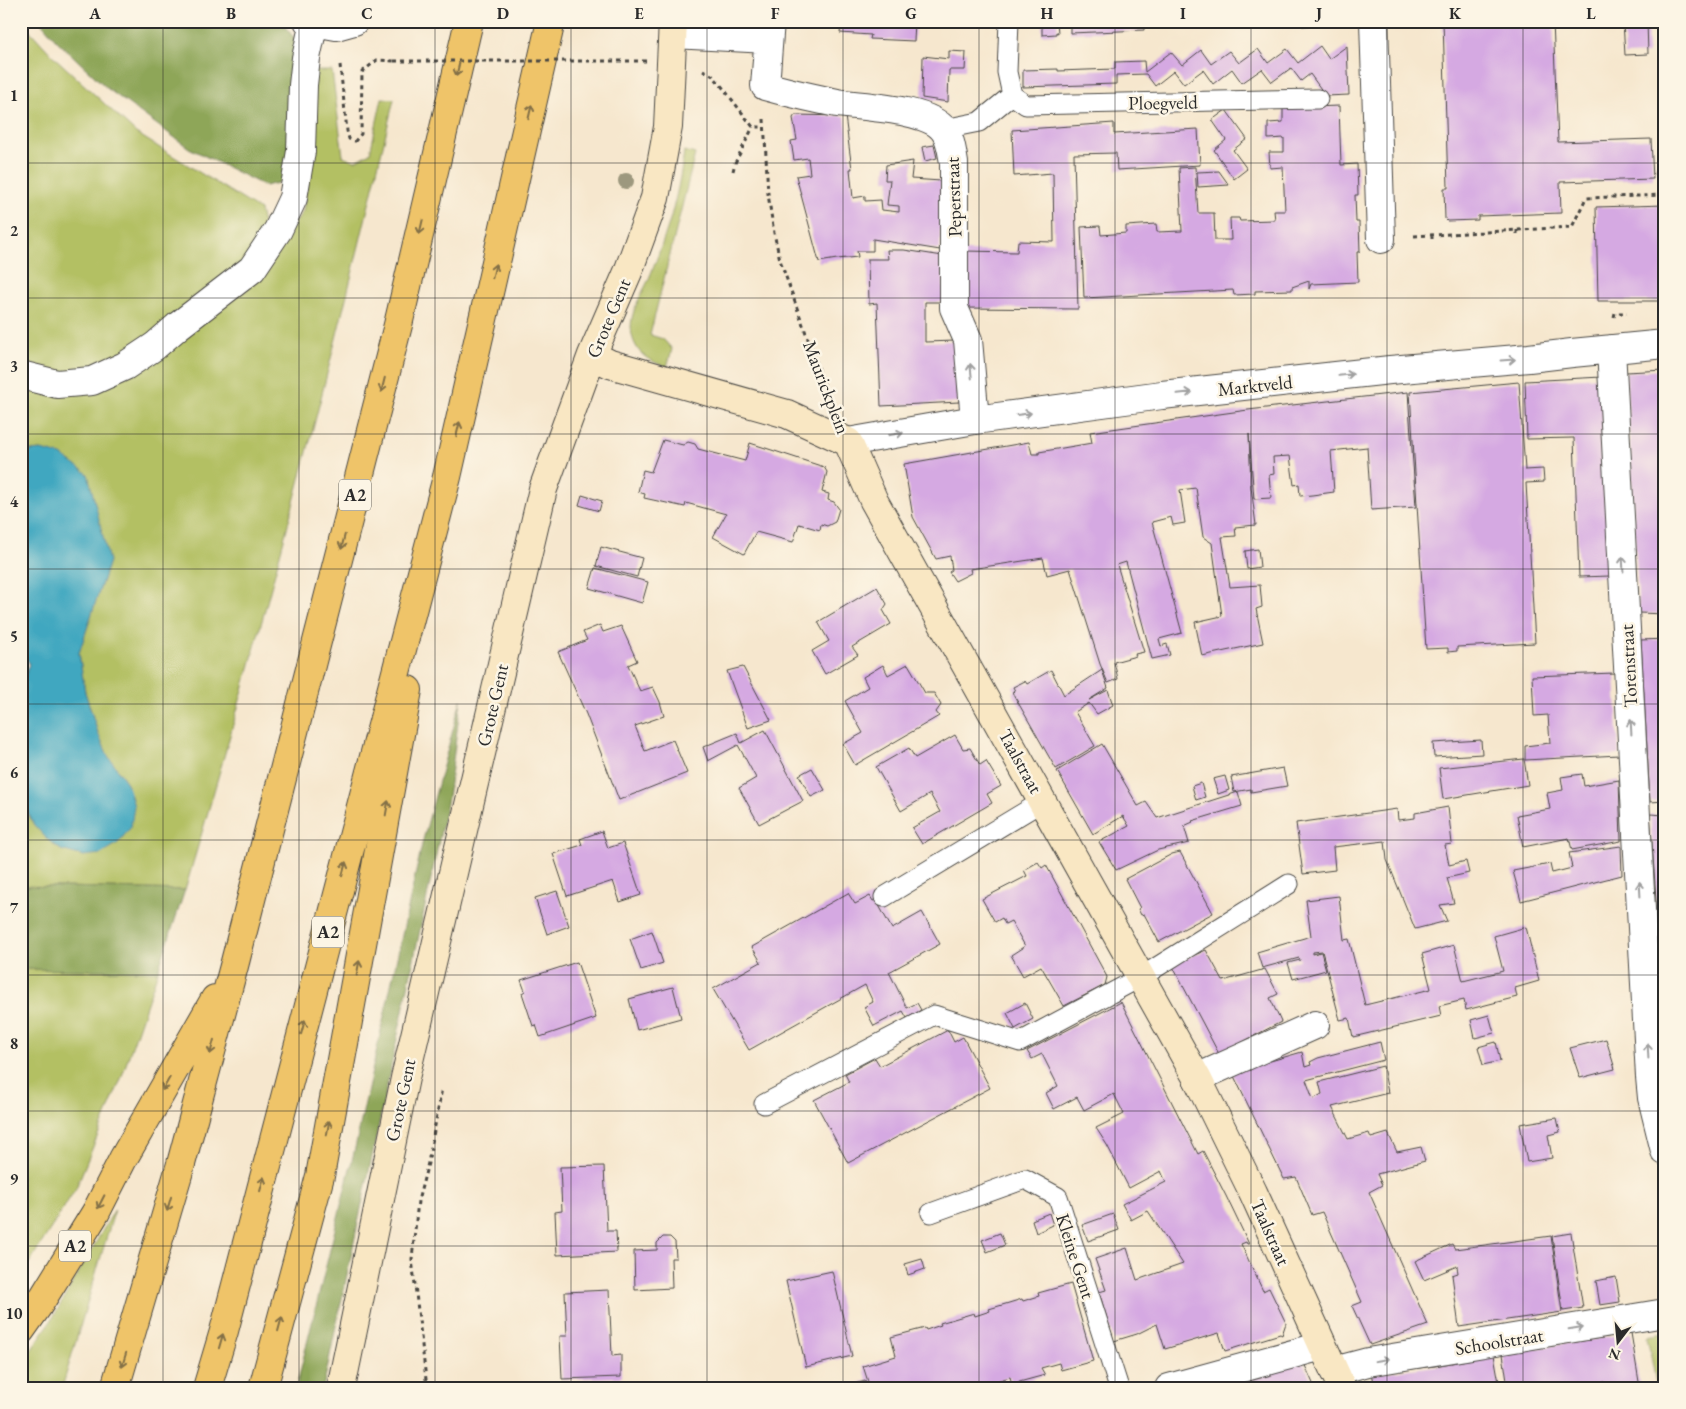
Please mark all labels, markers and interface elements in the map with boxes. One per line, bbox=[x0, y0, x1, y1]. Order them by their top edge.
text: A bbox=[88, 3, 101, 24]
text: B bbox=[226, 3, 236, 24]
text: C bbox=[361, 3, 373, 24]
text: D bbox=[497, 3, 509, 24]
text: E bbox=[634, 3, 644, 24]
text: F bbox=[771, 3, 780, 24]
text: G bbox=[905, 3, 917, 24]
text: H bbox=[1041, 3, 1054, 24]
text: I bbox=[1180, 3, 1186, 24]
text: J bbox=[1314, 3, 1322, 24]
text: K bbox=[1449, 3, 1462, 24]
text: L bbox=[1586, 3, 1596, 24]
one-way arrow bbox=[453, 60, 462, 76]
text: 1 bbox=[10, 85, 18, 106]
street label: Ploegveld bbox=[1128, 89, 1198, 116]
one-way arrow bbox=[526, 105, 536, 121]
street label: Peperstraat bbox=[940, 156, 967, 237]
one-way arrow bbox=[416, 218, 425, 234]
text: 2 bbox=[10, 220, 19, 241]
one-way arrow bbox=[490, 263, 499, 279]
street label: Grote Gent bbox=[581, 275, 636, 362]
street label: Maurickplein bbox=[797, 337, 856, 438]
one-way arrow bbox=[1500, 355, 1516, 365]
text: 3 bbox=[10, 356, 18, 377]
one-way arrow bbox=[966, 363, 976, 379]
street label: Marktveld bbox=[1216, 369, 1294, 402]
one-way arrow bbox=[1338, 370, 1354, 380]
one-way arrow bbox=[378, 376, 387, 392]
one-way arrow bbox=[1177, 388, 1193, 398]
one-way arrow bbox=[1016, 409, 1032, 419]
one-way arrow bbox=[454, 421, 463, 437]
one-way arrow bbox=[887, 429, 903, 438]
road number: A2 bbox=[339, 480, 371, 510]
text: 4 bbox=[10, 491, 19, 512]
one-way arrow bbox=[338, 534, 347, 550]
one-way arrow bbox=[1618, 557, 1627, 573]
street label: Torenstraat bbox=[1614, 624, 1643, 708]
text: 5 bbox=[10, 626, 18, 647]
street label: Grote Gent bbox=[471, 661, 514, 749]
one-way arrow bbox=[1627, 719, 1636, 735]
street label: Taalstraat bbox=[993, 725, 1048, 798]
text: 6 bbox=[10, 762, 19, 783]
one-way arrow bbox=[382, 800, 392, 816]
one-way arrow bbox=[340, 862, 349, 878]
one-way arrow bbox=[1635, 881, 1645, 898]
text: 7 bbox=[10, 897, 19, 918]
road number: A2 bbox=[312, 916, 344, 948]
one-way arrow bbox=[353, 960, 363, 976]
one-way arrow bbox=[299, 1019, 308, 1035]
text: 8 bbox=[10, 1033, 18, 1054]
one-way arrow bbox=[207, 1039, 217, 1055]
one-way arrow bbox=[1644, 1043, 1653, 1059]
street label: Grote Gent bbox=[380, 1056, 421, 1144]
one-way arrow bbox=[161, 1077, 171, 1092]
one-way arrow bbox=[324, 1120, 334, 1136]
text: 9 bbox=[10, 1168, 19, 1189]
one-way arrow bbox=[258, 1176, 267, 1192]
one-way arrow bbox=[96, 1194, 105, 1209]
one-way arrow bbox=[164, 1195, 174, 1211]
street label: Taalstraat bbox=[1245, 1195, 1296, 1269]
street label: Kleine Gent bbox=[1050, 1210, 1101, 1302]
road number: A2 bbox=[59, 1230, 91, 1262]
text: 10 bbox=[6, 1303, 23, 1324]
one-way arrow bbox=[276, 1316, 286, 1332]
north arrow bbox=[1594, 1316, 1644, 1366]
street label: Schoolstraat bbox=[1453, 1322, 1545, 1361]
one-way arrow bbox=[1568, 1323, 1584, 1333]
one-way arrow bbox=[216, 1333, 226, 1349]
text: N bbox=[1606, 1344, 1622, 1365]
one-way arrow bbox=[118, 1351, 128, 1367]
one-way arrow bbox=[1373, 1354, 1389, 1364]

